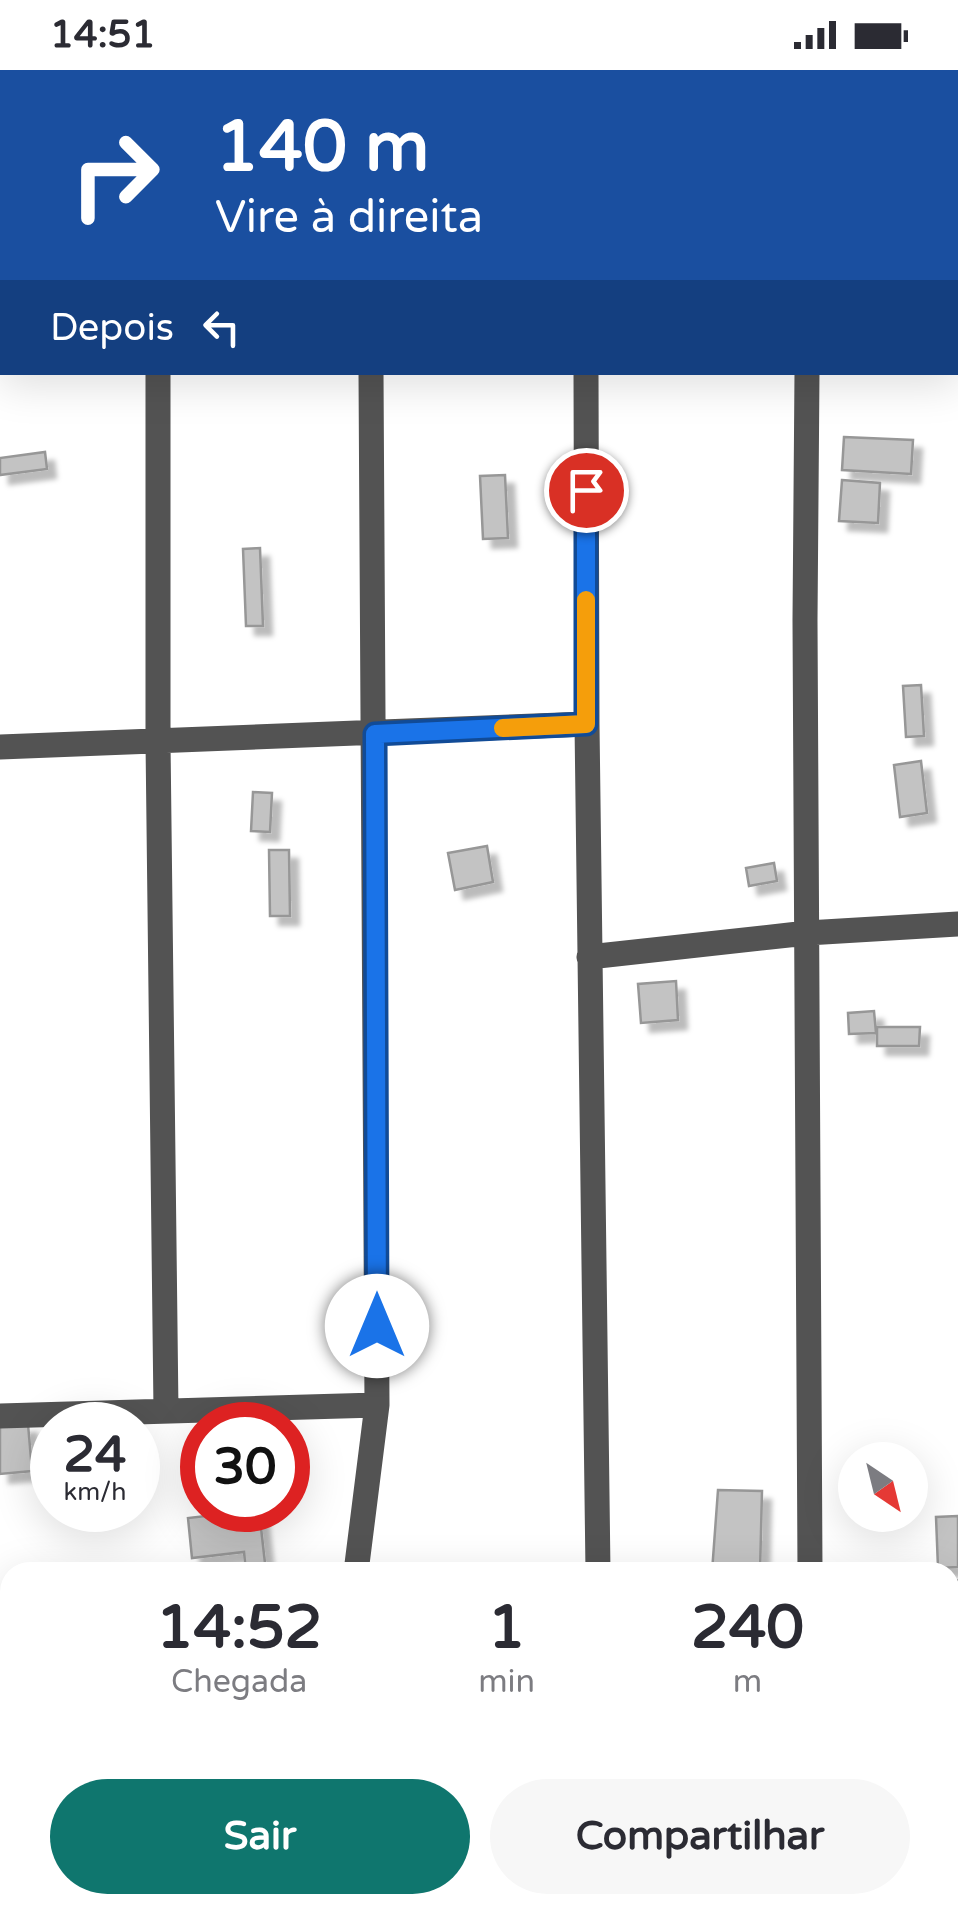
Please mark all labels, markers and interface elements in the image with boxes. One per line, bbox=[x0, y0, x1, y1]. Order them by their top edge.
text: 14:51 bbox=[50, 12, 155, 58]
text: 140 m bbox=[215, 106, 429, 190]
icon: right bbox=[50, 110, 180, 240]
text: Vire à direita bbox=[215, 191, 483, 245]
icon: left bbox=[194, 300, 249, 355]
text: Depois bbox=[50, 305, 174, 351]
pin bbox=[544, 448, 629, 533]
icon: arrive bbox=[559, 463, 614, 518]
position arrow bbox=[325, 1274, 429, 1378]
speed limit sign: 30 bbox=[180, 1402, 310, 1532]
text: 24 bbox=[64, 1425, 126, 1485]
north arrow bbox=[838, 1442, 928, 1532]
map controls bbox=[838, 1442, 928, 1532]
text: km/h bbox=[64, 1477, 126, 1507]
text: 14:52 bbox=[156, 1592, 322, 1664]
text: 1 bbox=[488, 1592, 525, 1664]
text: 240 bbox=[691, 1592, 804, 1664]
text: Chegada bbox=[171, 1663, 307, 1701]
text: min bbox=[478, 1663, 535, 1701]
text: m bbox=[733, 1663, 762, 1701]
button: Sair bbox=[50, 1779, 470, 1894]
button: Compartilhar bbox=[490, 1779, 910, 1894]

